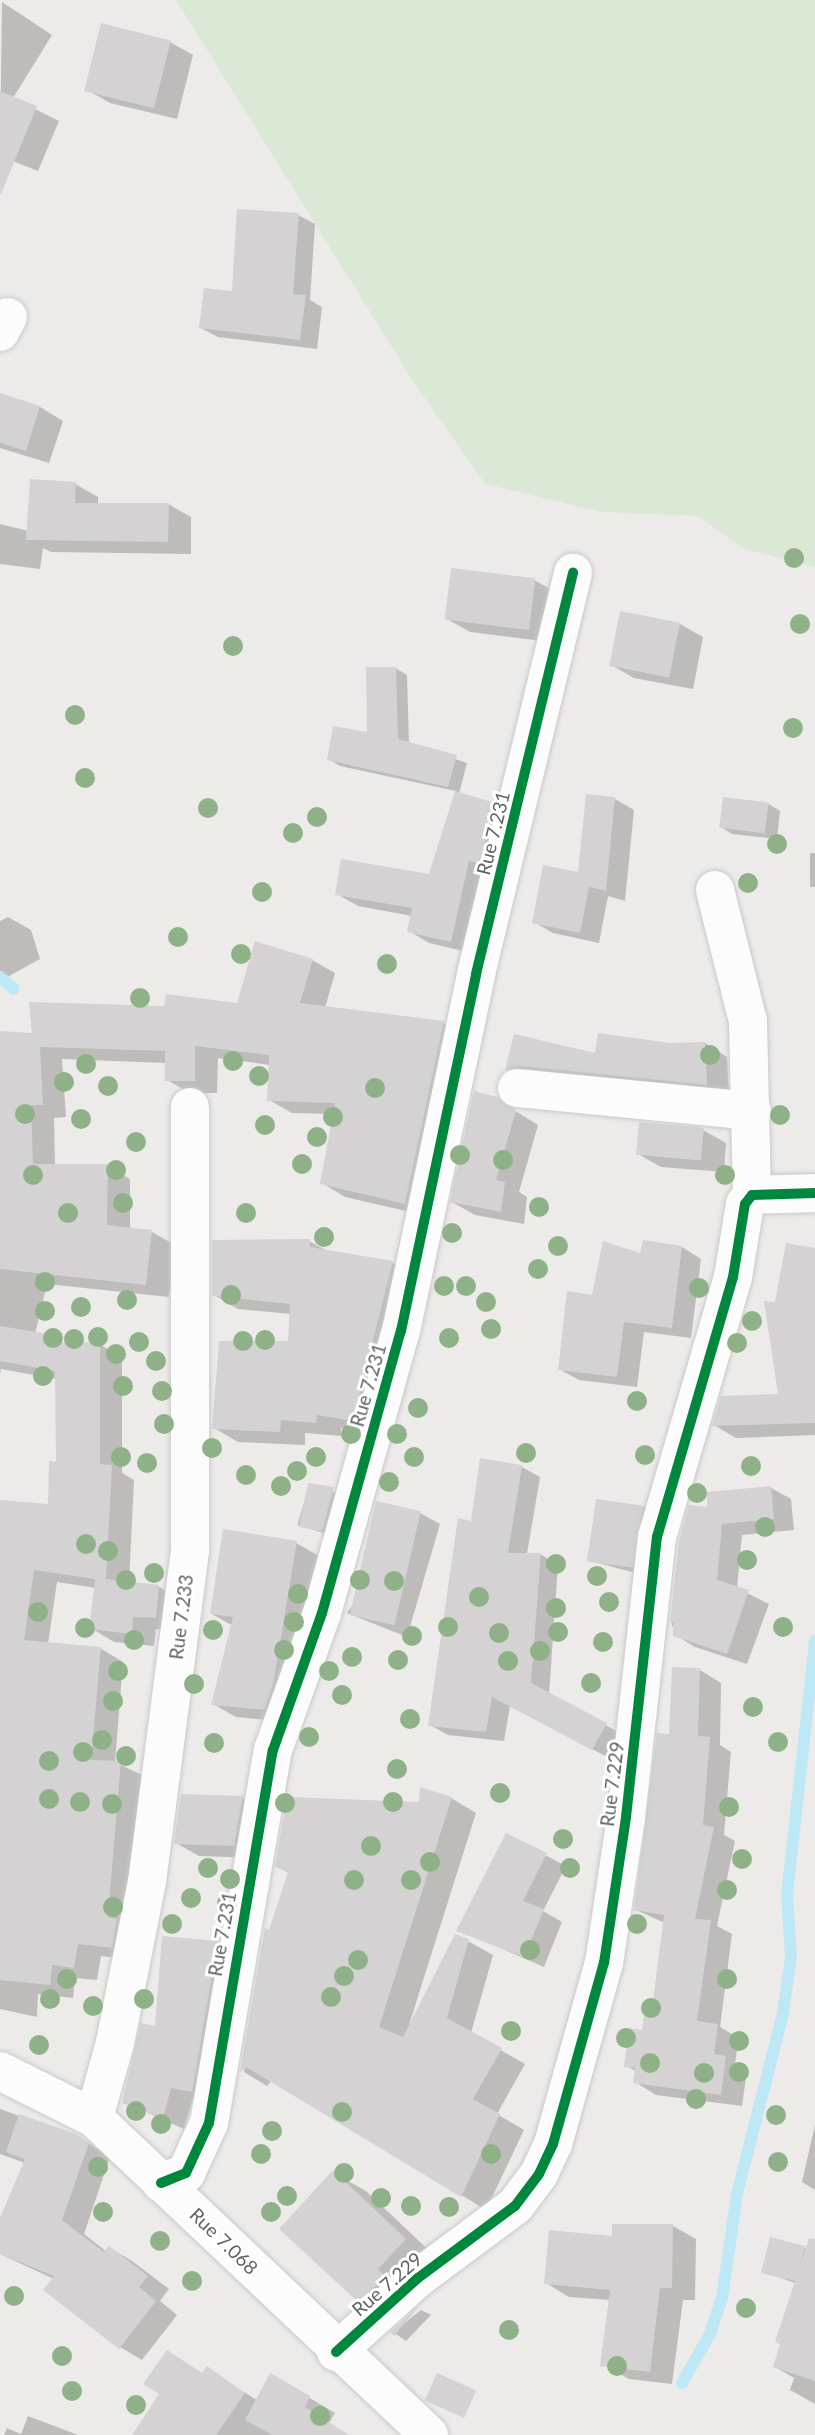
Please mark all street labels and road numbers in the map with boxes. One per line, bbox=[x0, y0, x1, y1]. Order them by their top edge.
street label: Rue 7.231 bbox=[472, 789, 514, 877]
street label: Rue 7.231 bbox=[345, 1341, 391, 1429]
street label: Rue 7.233 bbox=[164, 1573, 198, 1661]
street label: Rue 7.229 bbox=[595, 1740, 629, 1828]
street label: Rue 7.231 bbox=[203, 1890, 241, 1978]
street label: Rue 7.068 bbox=[185, 2203, 263, 2279]
street label: Rue 7.229 bbox=[347, 2247, 427, 2321]

